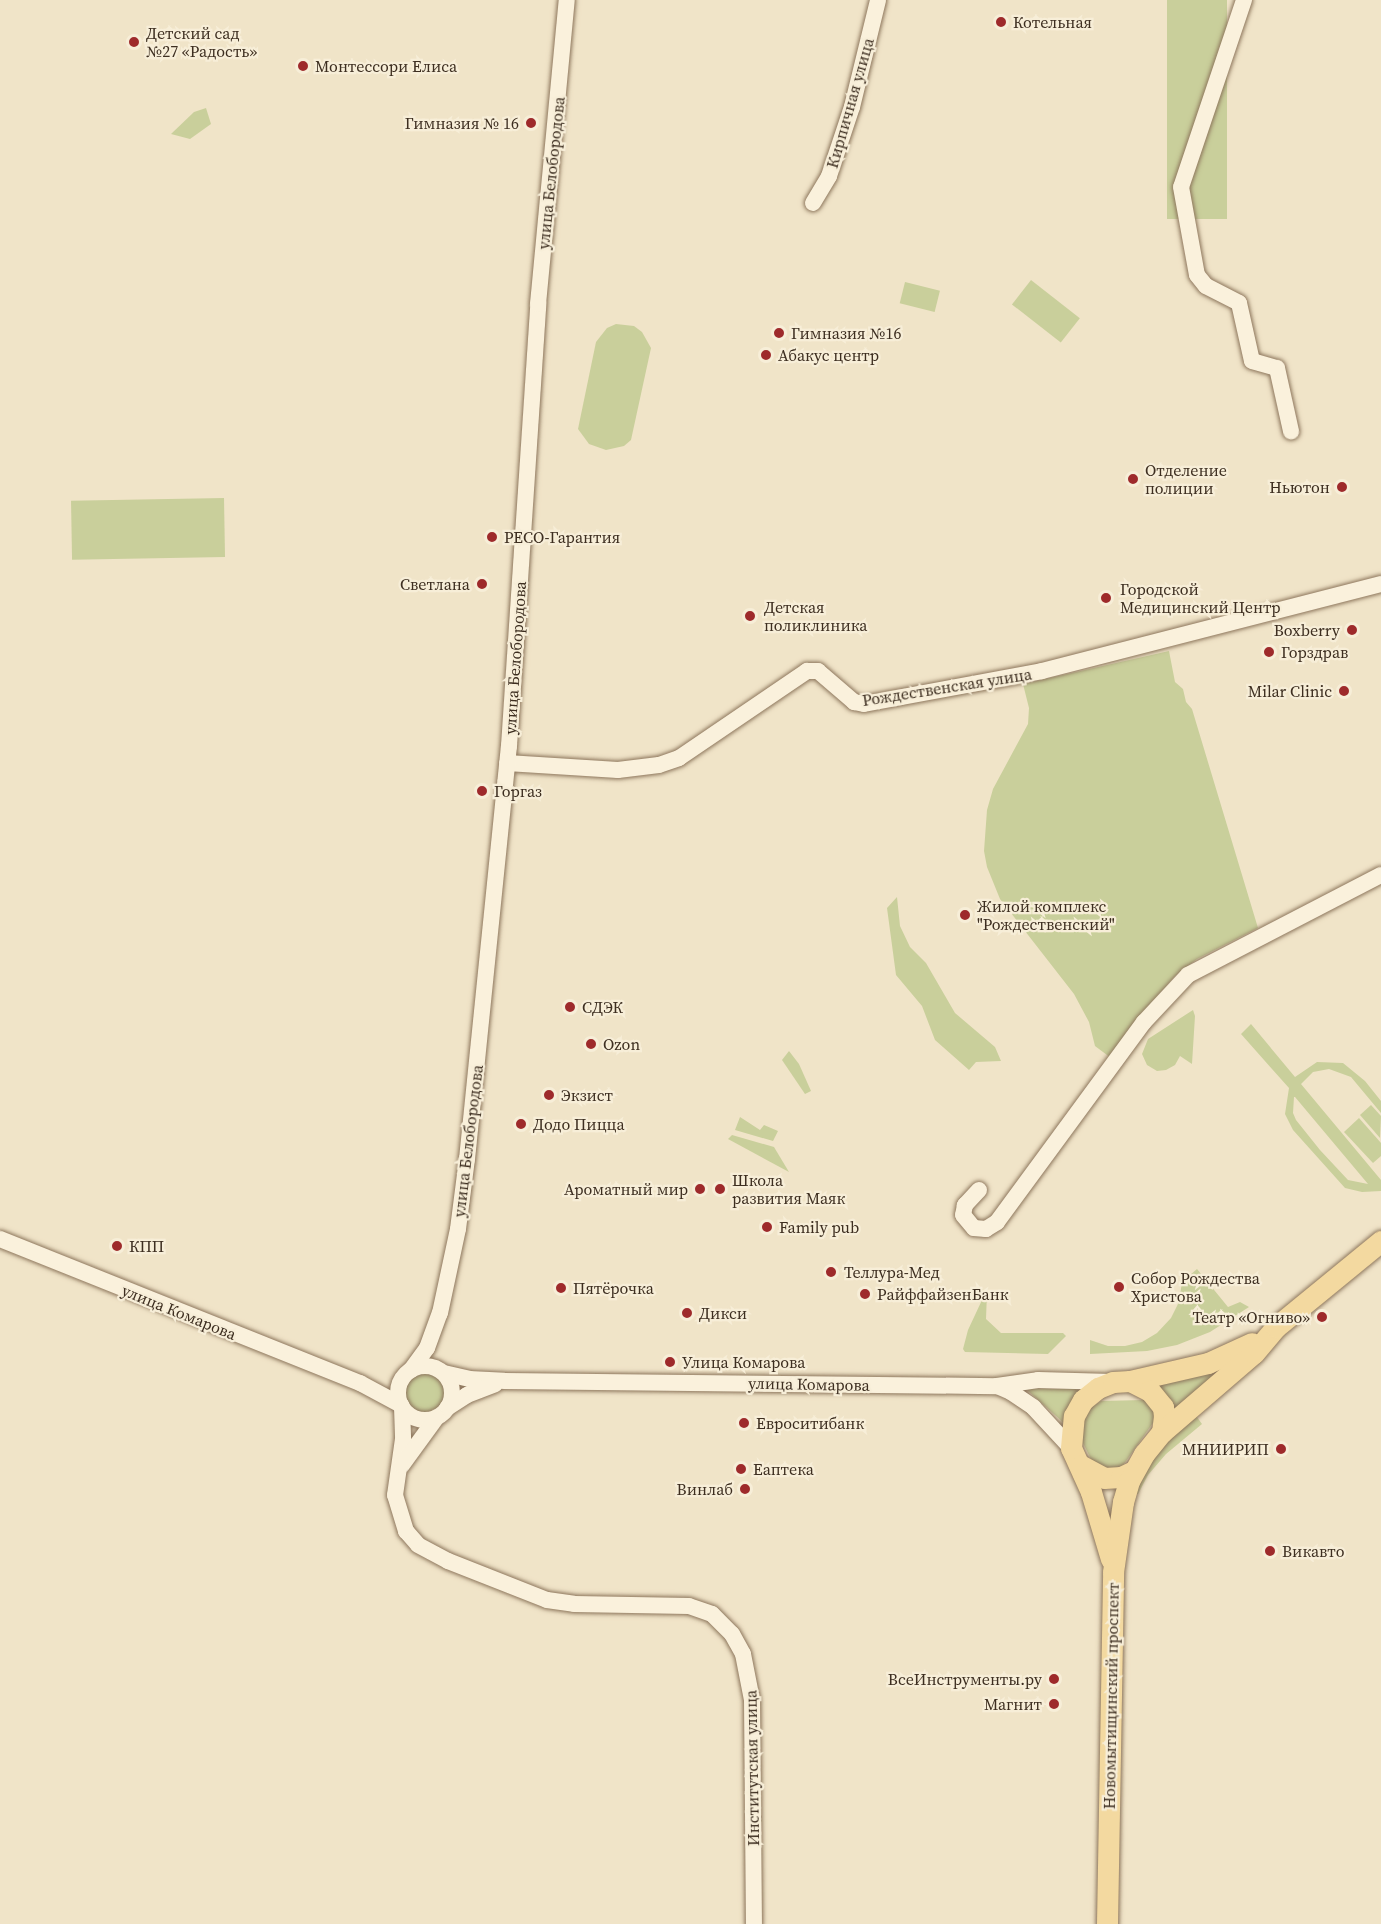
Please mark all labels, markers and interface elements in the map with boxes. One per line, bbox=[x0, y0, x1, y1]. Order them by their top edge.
place label: Котельная bbox=[1013, 12, 1092, 32]
marker: Котельная bbox=[994, 15, 1008, 29]
place label: Детский сад №27 «Радость» bbox=[146, 23, 257, 61]
marker: Детский сад №27 «Радость» bbox=[127, 35, 141, 49]
street label: Кирпичная улица bbox=[822, 36, 878, 170]
place label: Монтессори Елиса bbox=[315, 56, 457, 76]
marker: Монтессори Елиса bbox=[296, 59, 310, 73]
street label: улица Белобородова bbox=[533, 96, 569, 250]
place label: Гимназия № 16 bbox=[405, 113, 519, 133]
marker: Гимназия № 16 bbox=[524, 116, 538, 130]
place label: Гимназия №16 bbox=[791, 323, 901, 343]
marker: Гимназия №16 bbox=[772, 326, 786, 340]
place label: Абакус центр bbox=[778, 345, 879, 365]
marker: Абакус центр bbox=[759, 348, 773, 362]
place label: Отделение полиции bbox=[1145, 460, 1227, 498]
marker: Отделение полиции bbox=[1126, 472, 1140, 486]
place label: Ньютон bbox=[1269, 477, 1330, 497]
marker: Ньютон bbox=[1335, 480, 1349, 494]
place label: РЕСО-Гарантия bbox=[504, 527, 620, 547]
marker: РЕСО-Гарантия bbox=[485, 530, 499, 544]
place label: Светлана bbox=[400, 574, 470, 594]
marker: Светлана bbox=[475, 577, 489, 591]
place label: Городской Медицинский Центр bbox=[1120, 579, 1281, 617]
street label: улица Белобородова bbox=[500, 581, 530, 735]
marker: Городской Медицинский Центр bbox=[1097, 589, 1115, 607]
place label: Детская поликлиника bbox=[764, 597, 867, 635]
marker: Детская поликлиника bbox=[741, 607, 759, 625]
place label: Boxberry bbox=[1274, 620, 1340, 640]
marker: Boxberry bbox=[1345, 623, 1359, 637]
place label: Горздрав bbox=[1281, 642, 1348, 662]
marker: Горздрав bbox=[1262, 645, 1276, 659]
street label: Рождественская улица bbox=[861, 664, 1033, 710]
place label: Milar Clinic bbox=[1248, 681, 1332, 701]
marker: Milar Clinic bbox=[1337, 684, 1351, 698]
place label: Горгаз bbox=[494, 781, 542, 801]
marker: Горгаз bbox=[475, 784, 489, 798]
place label: Жилой комплекс "Рождественский" bbox=[977, 896, 1115, 934]
marker: Жилой комплекс "Рождественский" bbox=[958, 908, 972, 922]
place label: СДЭК bbox=[582, 997, 623, 1017]
marker: СДЭК bbox=[563, 1000, 577, 1014]
place label: Ozon bbox=[603, 1034, 640, 1054]
marker: Ozon bbox=[584, 1037, 598, 1051]
street label: улица Белобородова bbox=[449, 1064, 487, 1218]
place label: Экзист bbox=[561, 1085, 613, 1105]
marker: Экзист bbox=[542, 1088, 556, 1102]
place label: Додо Пицца bbox=[533, 1114, 625, 1134]
marker: Додо Пицца bbox=[514, 1117, 528, 1131]
place label: Школа развития Маяк bbox=[732, 1170, 845, 1208]
place label: Ароматный мир bbox=[564, 1179, 688, 1199]
marker: Ароматный мир bbox=[693, 1182, 707, 1196]
marker: Школа развития Маяк bbox=[713, 1182, 727, 1196]
place label: Family pub bbox=[779, 1217, 859, 1237]
marker: Family pub bbox=[760, 1220, 774, 1234]
place label: КПП bbox=[129, 1236, 164, 1256]
marker: КПП bbox=[110, 1239, 124, 1253]
place label: Теллура-Мед bbox=[844, 1262, 940, 1282]
marker: Теллура-Мед bbox=[822, 1263, 840, 1281]
place label: Собор Рождества Христова bbox=[1131, 1268, 1260, 1306]
place label: Пятёрочка bbox=[573, 1278, 654, 1298]
street label: улица Комарова bbox=[119, 1280, 239, 1344]
marker: Собор Рождества Христова bbox=[1112, 1280, 1126, 1294]
marker: Пятёрочка bbox=[554, 1281, 568, 1295]
place label: РайффайзенБанк bbox=[877, 1284, 1009, 1304]
marker: РайффайзенБанк bbox=[858, 1287, 872, 1301]
place label: Дикси bbox=[699, 1303, 747, 1323]
marker: Дикси bbox=[680, 1306, 694, 1320]
place label: Театр «Огниво» bbox=[1193, 1307, 1310, 1327]
marker: Театр «Огниво» bbox=[1315, 1310, 1329, 1324]
place label: Улица Комарова bbox=[682, 1352, 805, 1372]
marker: Улица Комарова bbox=[663, 1355, 677, 1369]
street label: улица Комарова bbox=[748, 1373, 870, 1395]
place label: Евроситибанк bbox=[756, 1413, 864, 1433]
marker: Евроситибанк bbox=[737, 1416, 751, 1430]
place label: МНИИРИП bbox=[1182, 1439, 1269, 1459]
marker: МНИИРИП bbox=[1274, 1442, 1288, 1456]
place label: Еаптека bbox=[753, 1459, 814, 1479]
marker: Еаптека bbox=[734, 1462, 748, 1476]
place label: Винлаб bbox=[677, 1479, 733, 1499]
marker: Винлаб bbox=[738, 1482, 752, 1496]
place label: Викавто bbox=[1282, 1541, 1345, 1561]
marker: Викавто bbox=[1263, 1544, 1277, 1558]
street label: Новомытищинский проспект bbox=[1099, 1583, 1123, 1809]
place label: ВсеИнструменты.ру bbox=[888, 1669, 1042, 1689]
marker: ВсеИнструменты.ру bbox=[1047, 1672, 1061, 1686]
street label: Институтская улица bbox=[741, 1690, 763, 1846]
place label: Магнит bbox=[984, 1694, 1042, 1714]
marker: Магнит bbox=[1047, 1697, 1061, 1711]

